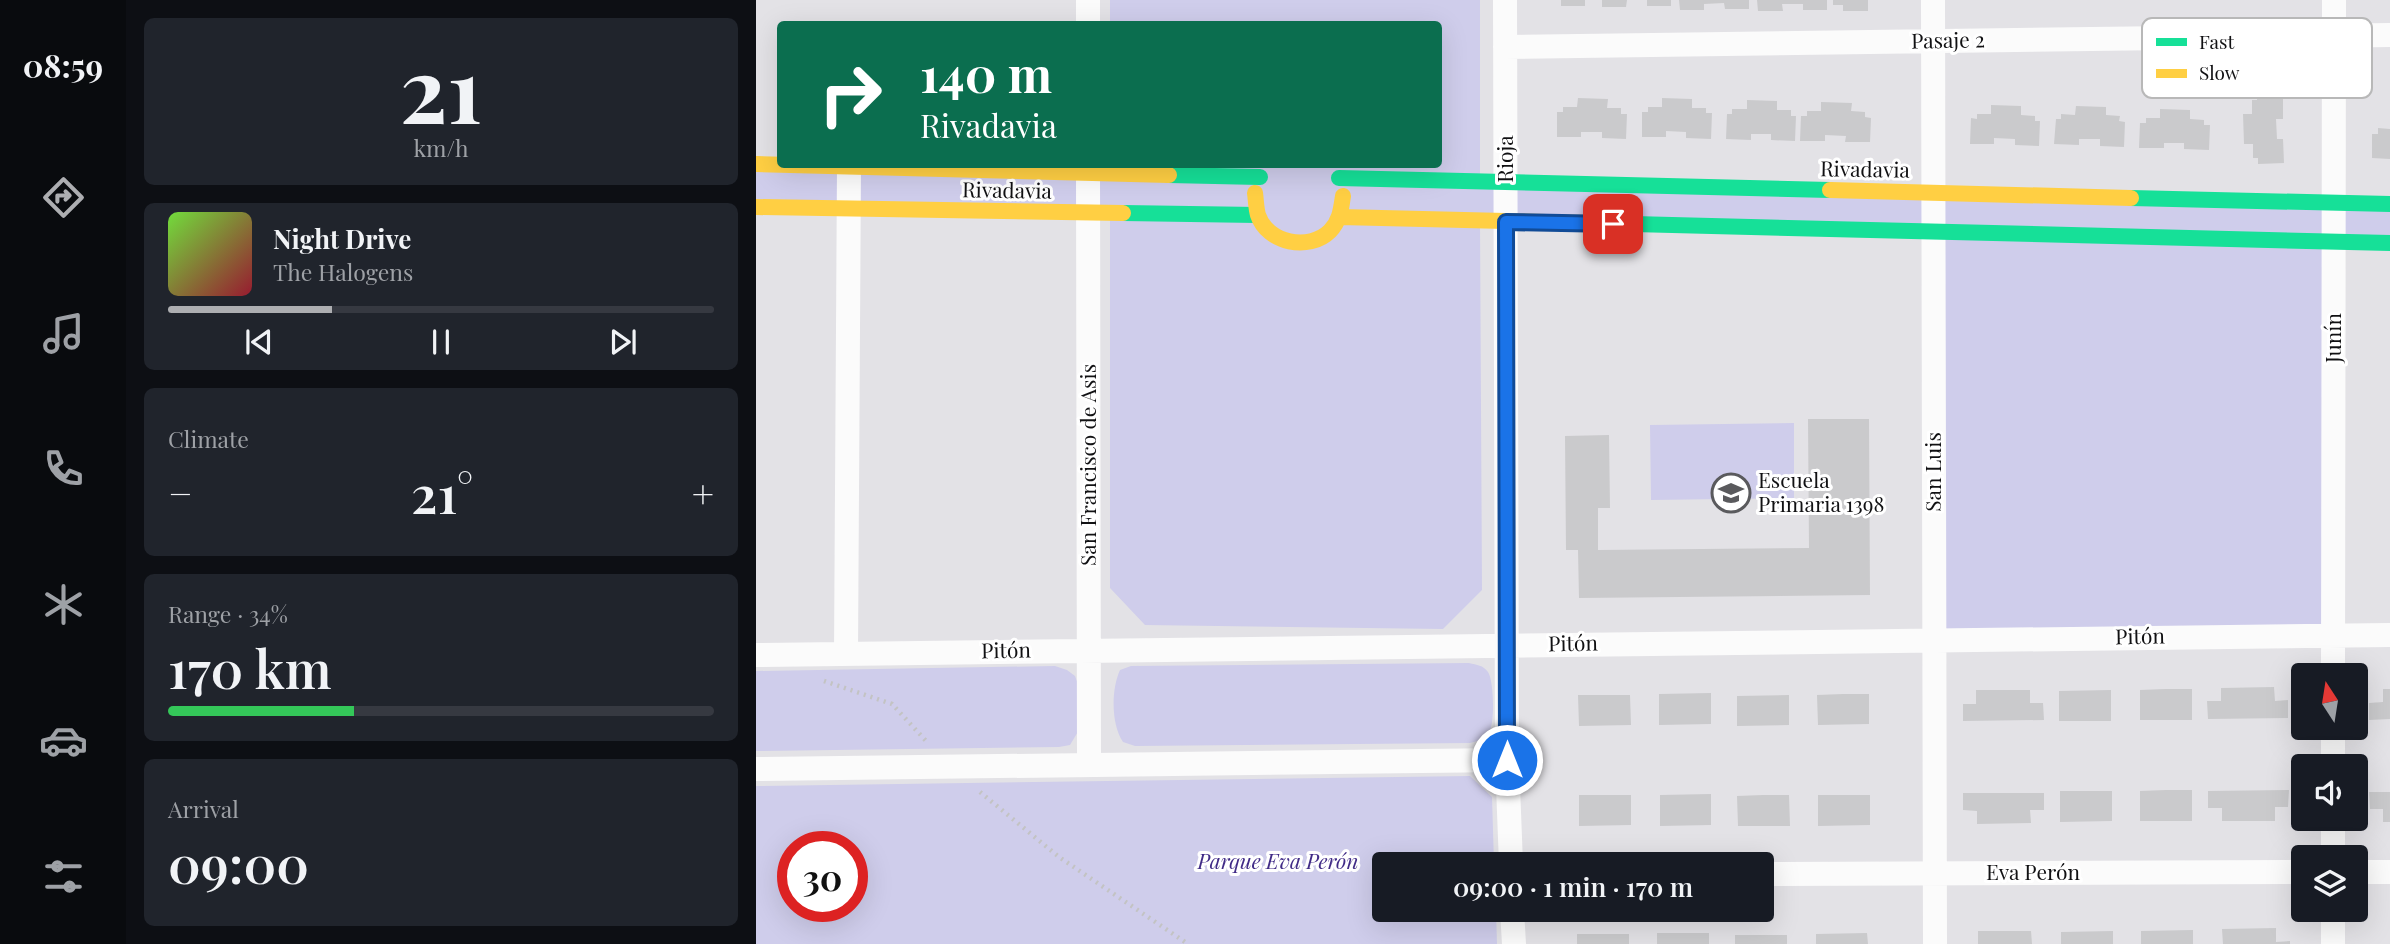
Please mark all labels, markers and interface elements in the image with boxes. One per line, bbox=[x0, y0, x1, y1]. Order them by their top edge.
legend bbox=[2142, 18, 2372, 98]
street label: Pasaje 2 bbox=[1911, 24, 1985, 54]
text: 21 bbox=[400, 26, 482, 147]
text: Fast bbox=[2199, 28, 2235, 54]
text: 140 m bbox=[920, 40, 1052, 105]
text: 08:59 bbox=[23, 43, 103, 86]
icon: right bbox=[805, 49, 896, 140]
text: Slow bbox=[2199, 59, 2240, 85]
text: Rivadavia bbox=[920, 103, 1057, 146]
text: km/h bbox=[413, 132, 469, 163]
street label: Rioja bbox=[1490, 135, 1518, 183]
street label: Rivadavia bbox=[1820, 153, 1911, 183]
icon: directions bbox=[39, 173, 88, 222]
street label: Rivadavia bbox=[962, 174, 1053, 204]
pin bbox=[1583, 194, 1643, 254]
icon: arrive bbox=[1594, 205, 1632, 243]
text: Night Drive bbox=[273, 221, 411, 256]
text: The Halogens bbox=[273, 256, 413, 287]
icon: music bbox=[39, 309, 88, 358]
street label: Junín bbox=[2318, 313, 2346, 364]
icon: previous bbox=[240, 323, 278, 361]
icon: pause bbox=[422, 323, 460, 361]
icon: next bbox=[604, 323, 642, 361]
street label: San Francisco de Asis bbox=[1073, 364, 1101, 566]
text: Climate bbox=[168, 423, 249, 454]
street label: San Luis bbox=[1918, 432, 1946, 512]
icon: phone bbox=[39, 444, 88, 493]
text: 21° bbox=[411, 458, 473, 527]
place label: Escuela Primaria 1398 bbox=[1758, 465, 1884, 517]
text: − bbox=[168, 467, 193, 518]
text: + bbox=[692, 467, 714, 518]
school or university icon: Escuela Primaria 1398 bbox=[1710, 472, 1752, 514]
icon: climate bbox=[39, 580, 88, 629]
text: Range · 34% bbox=[168, 598, 288, 629]
street label: Pitón bbox=[2115, 621, 2166, 649]
street label: Pitón bbox=[1548, 628, 1599, 656]
text: 170 km bbox=[168, 633, 331, 702]
street label: Pitón bbox=[981, 635, 1032, 663]
north arrow bbox=[2291, 663, 2368, 740]
map controls bbox=[2291, 663, 2368, 922]
icon: car bbox=[39, 716, 88, 765]
position arrow bbox=[1470, 723, 1544, 797]
button: sound bbox=[2291, 754, 2368, 831]
text: Arrival bbox=[168, 793, 239, 824]
text: 09:00 bbox=[168, 828, 309, 897]
speed limit sign: 30 bbox=[777, 831, 868, 922]
button: layers bbox=[2291, 845, 2368, 922]
park label: Parque Eva Perón bbox=[1197, 846, 1358, 874]
icon: filters bbox=[39, 852, 88, 901]
street label: Eva Perón bbox=[1986, 857, 2080, 885]
text: 09:00 · 1 min · 170 m bbox=[1453, 869, 1693, 904]

